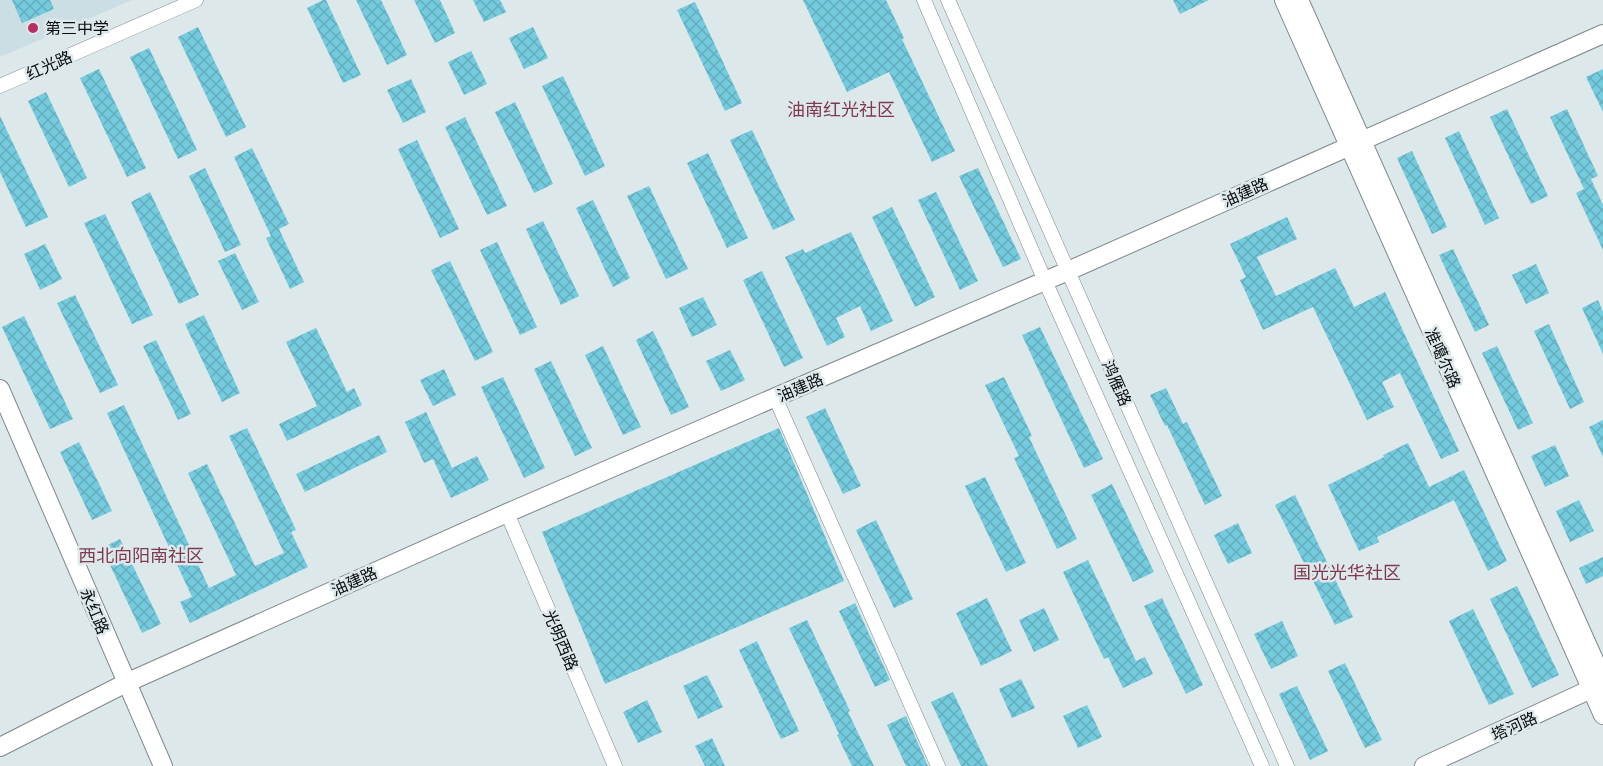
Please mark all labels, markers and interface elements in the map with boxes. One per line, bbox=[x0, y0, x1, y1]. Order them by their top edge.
place label: 第三中学 bbox=[45, 18, 109, 39]
marker: 第三中学 bbox=[26, 21, 40, 35]
street label: 红光路 bbox=[23, 46, 75, 85]
district label: 油南红光社区 bbox=[787, 98, 895, 121]
street label: 油建路 bbox=[1219, 173, 1271, 212]
street label: 准噶尔路 bbox=[1420, 325, 1465, 392]
street label: 鸿雁路 bbox=[1097, 357, 1136, 409]
street label: 油建路 bbox=[774, 368, 826, 407]
district label: 西北向阳南社区 bbox=[78, 544, 204, 567]
district label: 国光光华社区 bbox=[1293, 561, 1401, 584]
street label: 油建路 bbox=[328, 562, 380, 601]
street label: 永红路 bbox=[75, 585, 114, 637]
street label: 光明西路 bbox=[538, 607, 583, 674]
street label: 塔河路 bbox=[1488, 707, 1540, 746]

